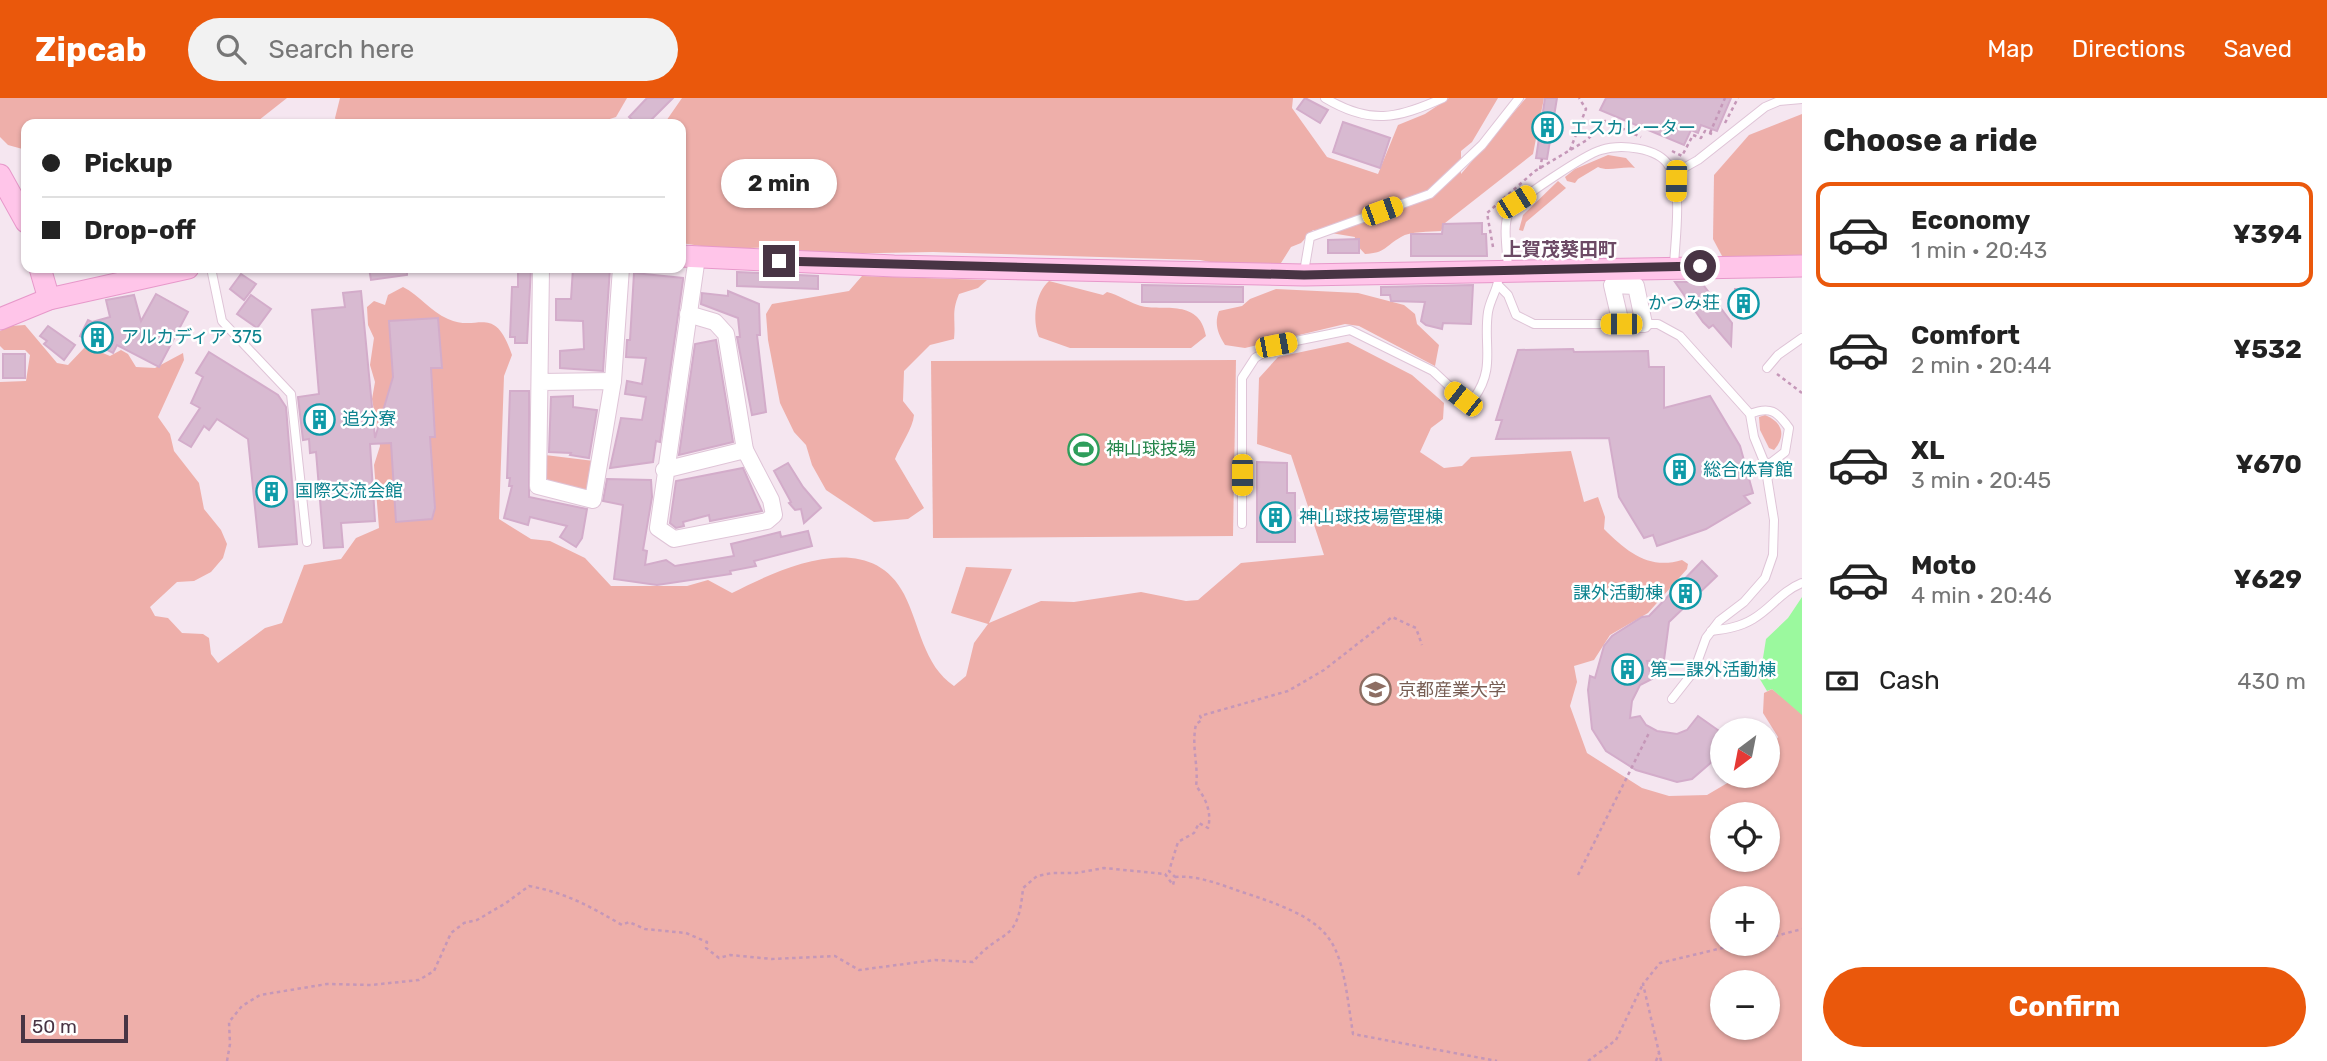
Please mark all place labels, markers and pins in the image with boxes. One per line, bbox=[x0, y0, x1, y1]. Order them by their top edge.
building icon: エスカレーター bbox=[1530, 111, 1564, 145]
place label: エスカレーター bbox=[1570, 117, 1696, 139]
building icon: かつみ荘 bbox=[1726, 286, 1760, 320]
place label: かつみ荘 bbox=[1648, 292, 1720, 314]
building icon: アルカディア 375 bbox=[81, 320, 115, 354]
place label: アルカディア 375 bbox=[121, 326, 262, 348]
building icon: 追分寮 bbox=[302, 402, 336, 436]
place label: 追分寮 bbox=[342, 408, 396, 430]
sports icon: 神山球技場 bbox=[1066, 432, 1100, 466]
place label: 神山球技場 bbox=[1106, 438, 1196, 460]
building icon: 総合体育館 bbox=[1663, 453, 1697, 487]
place label: 総合体育館 bbox=[1703, 459, 1793, 481]
building icon: 国際交流会館 bbox=[255, 474, 289, 508]
place label: 国際交流会館 bbox=[295, 480, 403, 502]
building icon: 神山球技場管理棟 bbox=[1259, 500, 1293, 534]
place label: 神山球技場管理棟 bbox=[1299, 506, 1443, 528]
building icon: 課外活動棟 bbox=[1669, 576, 1703, 610]
place label: 課外活動棟 bbox=[1573, 582, 1663, 604]
building icon: 第二課外活動棟 bbox=[1610, 653, 1644, 687]
place label: 第二課外活動棟 bbox=[1650, 659, 1776, 681]
school or university icon: 京都産業大学 bbox=[1358, 673, 1392, 707]
place label: 京都産業大学 bbox=[1398, 679, 1506, 701]

